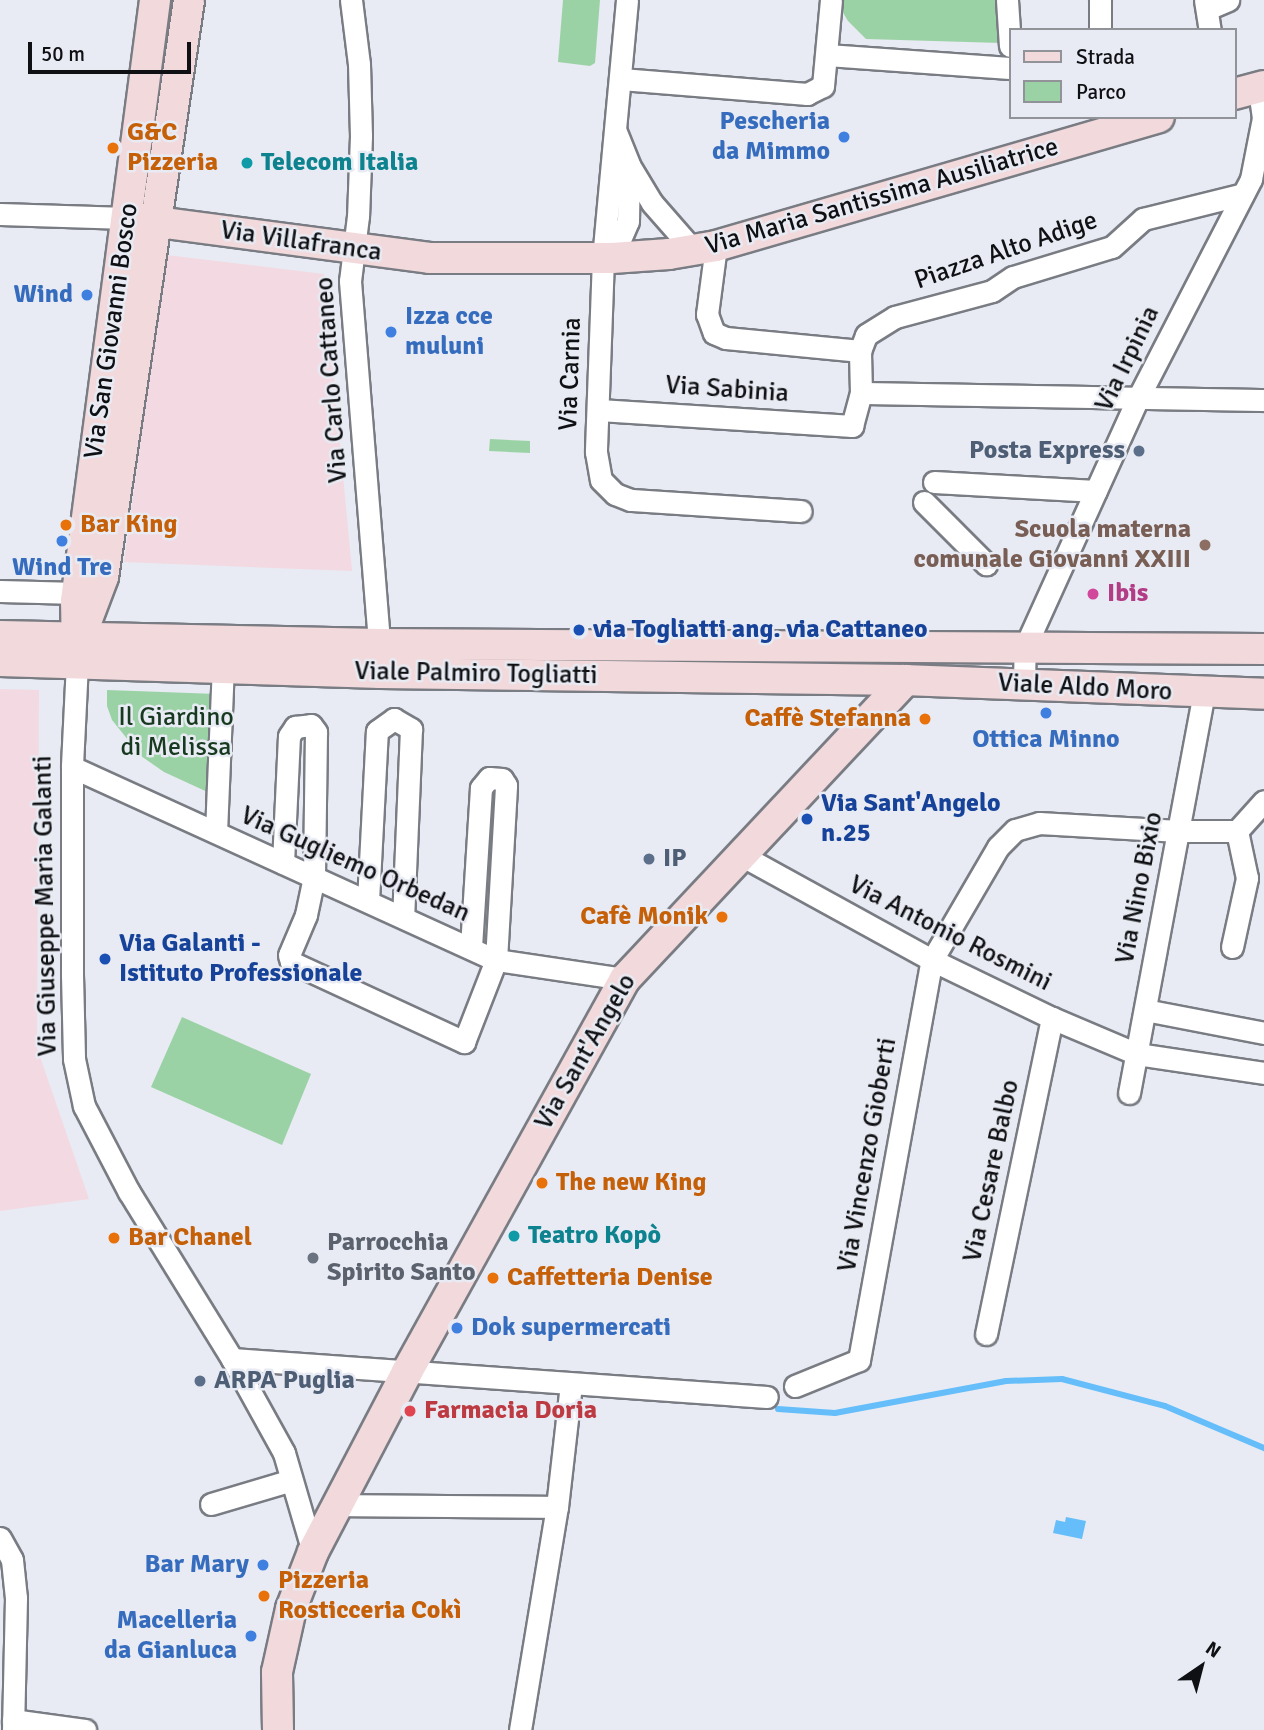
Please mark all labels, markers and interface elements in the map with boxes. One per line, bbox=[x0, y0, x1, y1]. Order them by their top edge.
scale bar bbox=[32, 28, 194, 72]
legend bbox=[1009, 28, 1236, 119]
text: 50 m bbox=[41, 41, 85, 67]
text: Strada bbox=[1076, 44, 1135, 70]
text: Parco bbox=[1076, 79, 1126, 105]
place label: Pescheria da Mimmo bbox=[712, 106, 830, 168]
place label: G&C Pizzeria bbox=[127, 117, 218, 178]
marker: Pescheria da Mimmo bbox=[836, 129, 852, 145]
street label: Via Maria Santissima Ausiliatrice bbox=[702, 132, 1062, 262]
marker: G&C Pizzeria bbox=[105, 140, 121, 156]
place label: Telecom Italia bbox=[261, 147, 418, 179]
marker: Telecom Italia bbox=[239, 155, 255, 171]
street label: Via San Giovanni Bosco bbox=[79, 201, 145, 461]
street label: Piazza Alto Adige bbox=[911, 205, 1101, 297]
street label: Via Villafranca bbox=[218, 215, 384, 269]
street label: Via Carlo Cattaneo bbox=[309, 276, 355, 484]
place label: Wind bbox=[14, 279, 73, 311]
marker: Wind bbox=[79, 287, 95, 303]
place label: Izza cce muluni bbox=[405, 301, 493, 362]
street label: Via Irpinia bbox=[1089, 301, 1167, 417]
street label: Via Carnia bbox=[553, 317, 589, 431]
marker: Izza cce muluni bbox=[383, 324, 399, 340]
street label: Via Sabinia bbox=[664, 370, 790, 410]
place label: Posta Express bbox=[969, 435, 1125, 467]
marker: Posta Express bbox=[1131, 443, 1147, 459]
place label: Bar King bbox=[80, 509, 177, 541]
place label: Scuola materna comunale Giovanni XXIII bbox=[914, 514, 1191, 576]
marker: Bar King bbox=[58, 517, 74, 533]
marker: Wind Tre bbox=[54, 533, 70, 549]
marker: Scuola materna comunale Giovanni XXIII bbox=[1197, 537, 1213, 553]
place label: Wind Tre bbox=[12, 552, 112, 584]
place label: Ibis bbox=[1107, 578, 1148, 610]
marker: Ibis bbox=[1085, 586, 1101, 602]
place label: via Togliatti ang. via Cattaneo bbox=[593, 614, 928, 646]
marker: via Togliatti ang. via Cattaneo bbox=[571, 622, 587, 638]
street label: Viale Palmiro Togliatti bbox=[354, 656, 598, 692]
street label: Viale Aldo Moro bbox=[997, 668, 1173, 708]
park label: Il Giardino di Melissa bbox=[118, 702, 234, 764]
place label: Caffè Stefanna bbox=[745, 703, 911, 735]
marker: Ottica Minno bbox=[1038, 705, 1054, 721]
marker: Caffè Stefanna bbox=[917, 711, 933, 727]
place label: Ottica Minno bbox=[972, 724, 1120, 756]
street label: Via Giuseppe Maria Galanti bbox=[28, 755, 64, 1057]
place label: Via Sant'Angelo n.25 bbox=[821, 788, 1000, 850]
street label: Via Gugliemo Orbedan bbox=[236, 800, 474, 930]
street label: Via Nino Bixio bbox=[1110, 809, 1170, 967]
marker: Via Sant'Angelo n.25 bbox=[799, 811, 815, 827]
place label: IP bbox=[663, 843, 687, 875]
marker: IP bbox=[641, 851, 657, 867]
street label: Via Antonio Rosmini bbox=[844, 869, 1056, 999]
place label: Cafè Monik bbox=[580, 901, 708, 933]
marker: Cafè Monik bbox=[714, 909, 730, 925]
place label: Via Galanti - Istituto Professionale bbox=[119, 928, 362, 990]
marker: Via Galanti - Istituto Professionale bbox=[97, 951, 113, 967]
street label: Via Sant'Angelo bbox=[529, 968, 643, 1136]
street label: Via Vincenzo Gioberti bbox=[832, 1035, 904, 1275]
street label: Via Cesare Balbo bbox=[957, 1077, 1027, 1265]
place label: The new King bbox=[556, 1167, 706, 1199]
marker: The new King bbox=[534, 1175, 550, 1191]
place label: Teatro Kopò bbox=[528, 1220, 661, 1252]
place label: Bar Chanel bbox=[128, 1222, 252, 1254]
place label: Parrocchia Spirito Santo bbox=[327, 1227, 476, 1288]
marker: Teatro Kopò bbox=[506, 1228, 522, 1244]
marker: Bar Chanel bbox=[106, 1230, 122, 1246]
marker: Parrocchia Spirito Santo bbox=[305, 1250, 321, 1266]
place label: Caffetteria Denise bbox=[507, 1262, 713, 1294]
marker: Caffetteria Denise bbox=[485, 1270, 501, 1286]
place label: Dok supermercati bbox=[471, 1312, 671, 1344]
marker: Dok supermercati bbox=[449, 1320, 465, 1336]
place label: ARPA Puglia bbox=[214, 1365, 355, 1397]
marker: ARPA Puglia bbox=[192, 1373, 208, 1389]
place label: Farmacia Doria bbox=[424, 1395, 597, 1427]
marker: Farmacia Doria bbox=[402, 1403, 418, 1419]
place label: Bar Mary bbox=[145, 1549, 249, 1581]
marker: Bar Mary bbox=[255, 1557, 271, 1573]
place label: Pizzeria Rosticceria Cokì bbox=[278, 1565, 461, 1626]
marker: Pizzeria Rosticceria Cokì bbox=[256, 1588, 272, 1604]
place label: Macelleria da Gianluca bbox=[104, 1605, 237, 1666]
marker: Macelleria da Gianluca bbox=[243, 1628, 259, 1644]
north arrow bbox=[1166, 1632, 1236, 1702]
text: N bbox=[1201, 1636, 1225, 1663]

